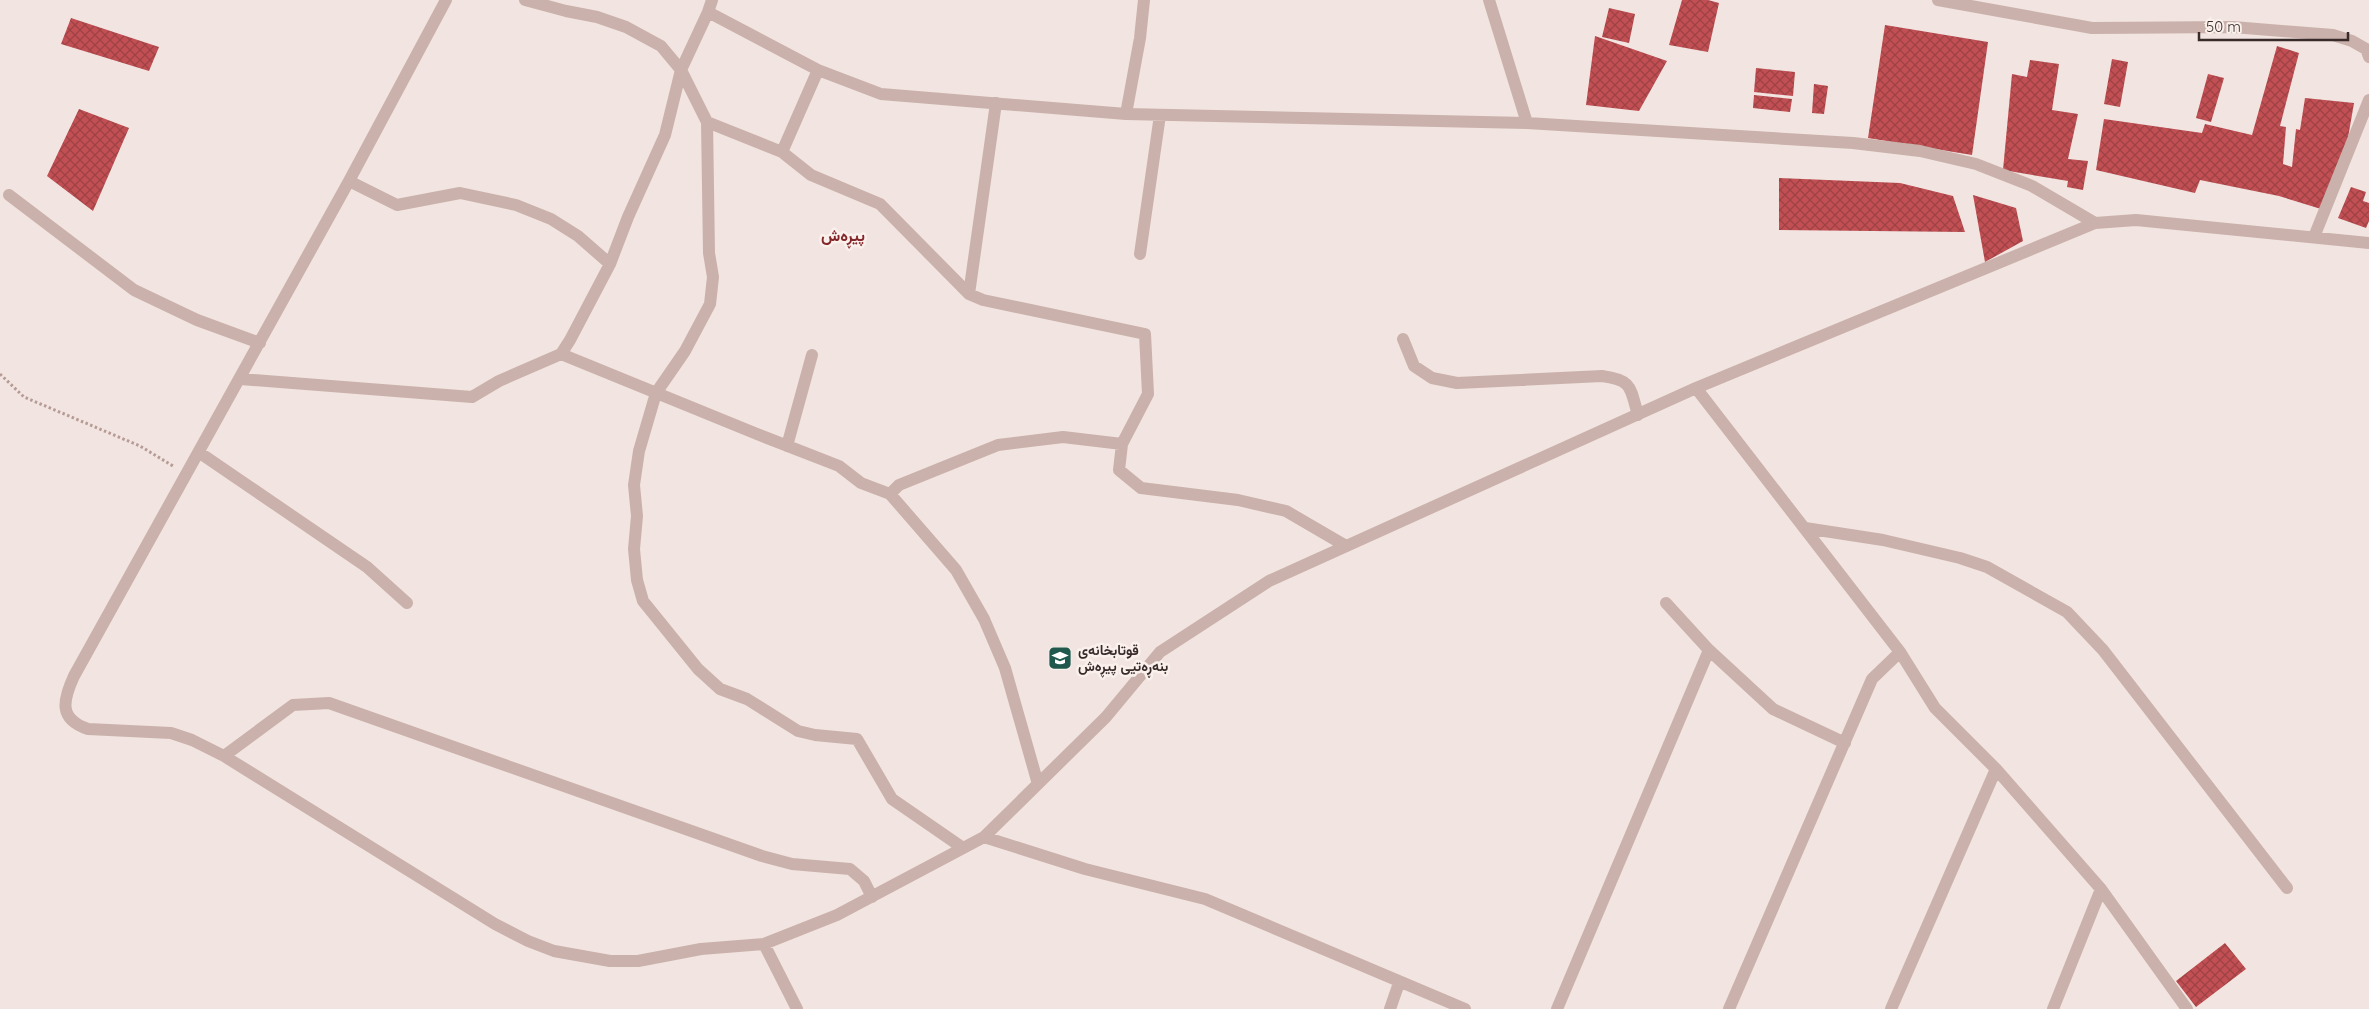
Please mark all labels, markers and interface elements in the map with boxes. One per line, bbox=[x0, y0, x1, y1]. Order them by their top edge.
scale bar bbox=[2199, 10, 2348, 42]
text: 50 m bbox=[2206, 17, 2241, 36]
district label: پیڕەش bbox=[821, 225, 865, 249]
place label: قوتابخانەی بنەڕەتیی پیڕەش bbox=[1078, 641, 1168, 678]
school or university icon: قوتابخانەی بنەڕەتیی پیڕەش bbox=[1047, 645, 1073, 671]

